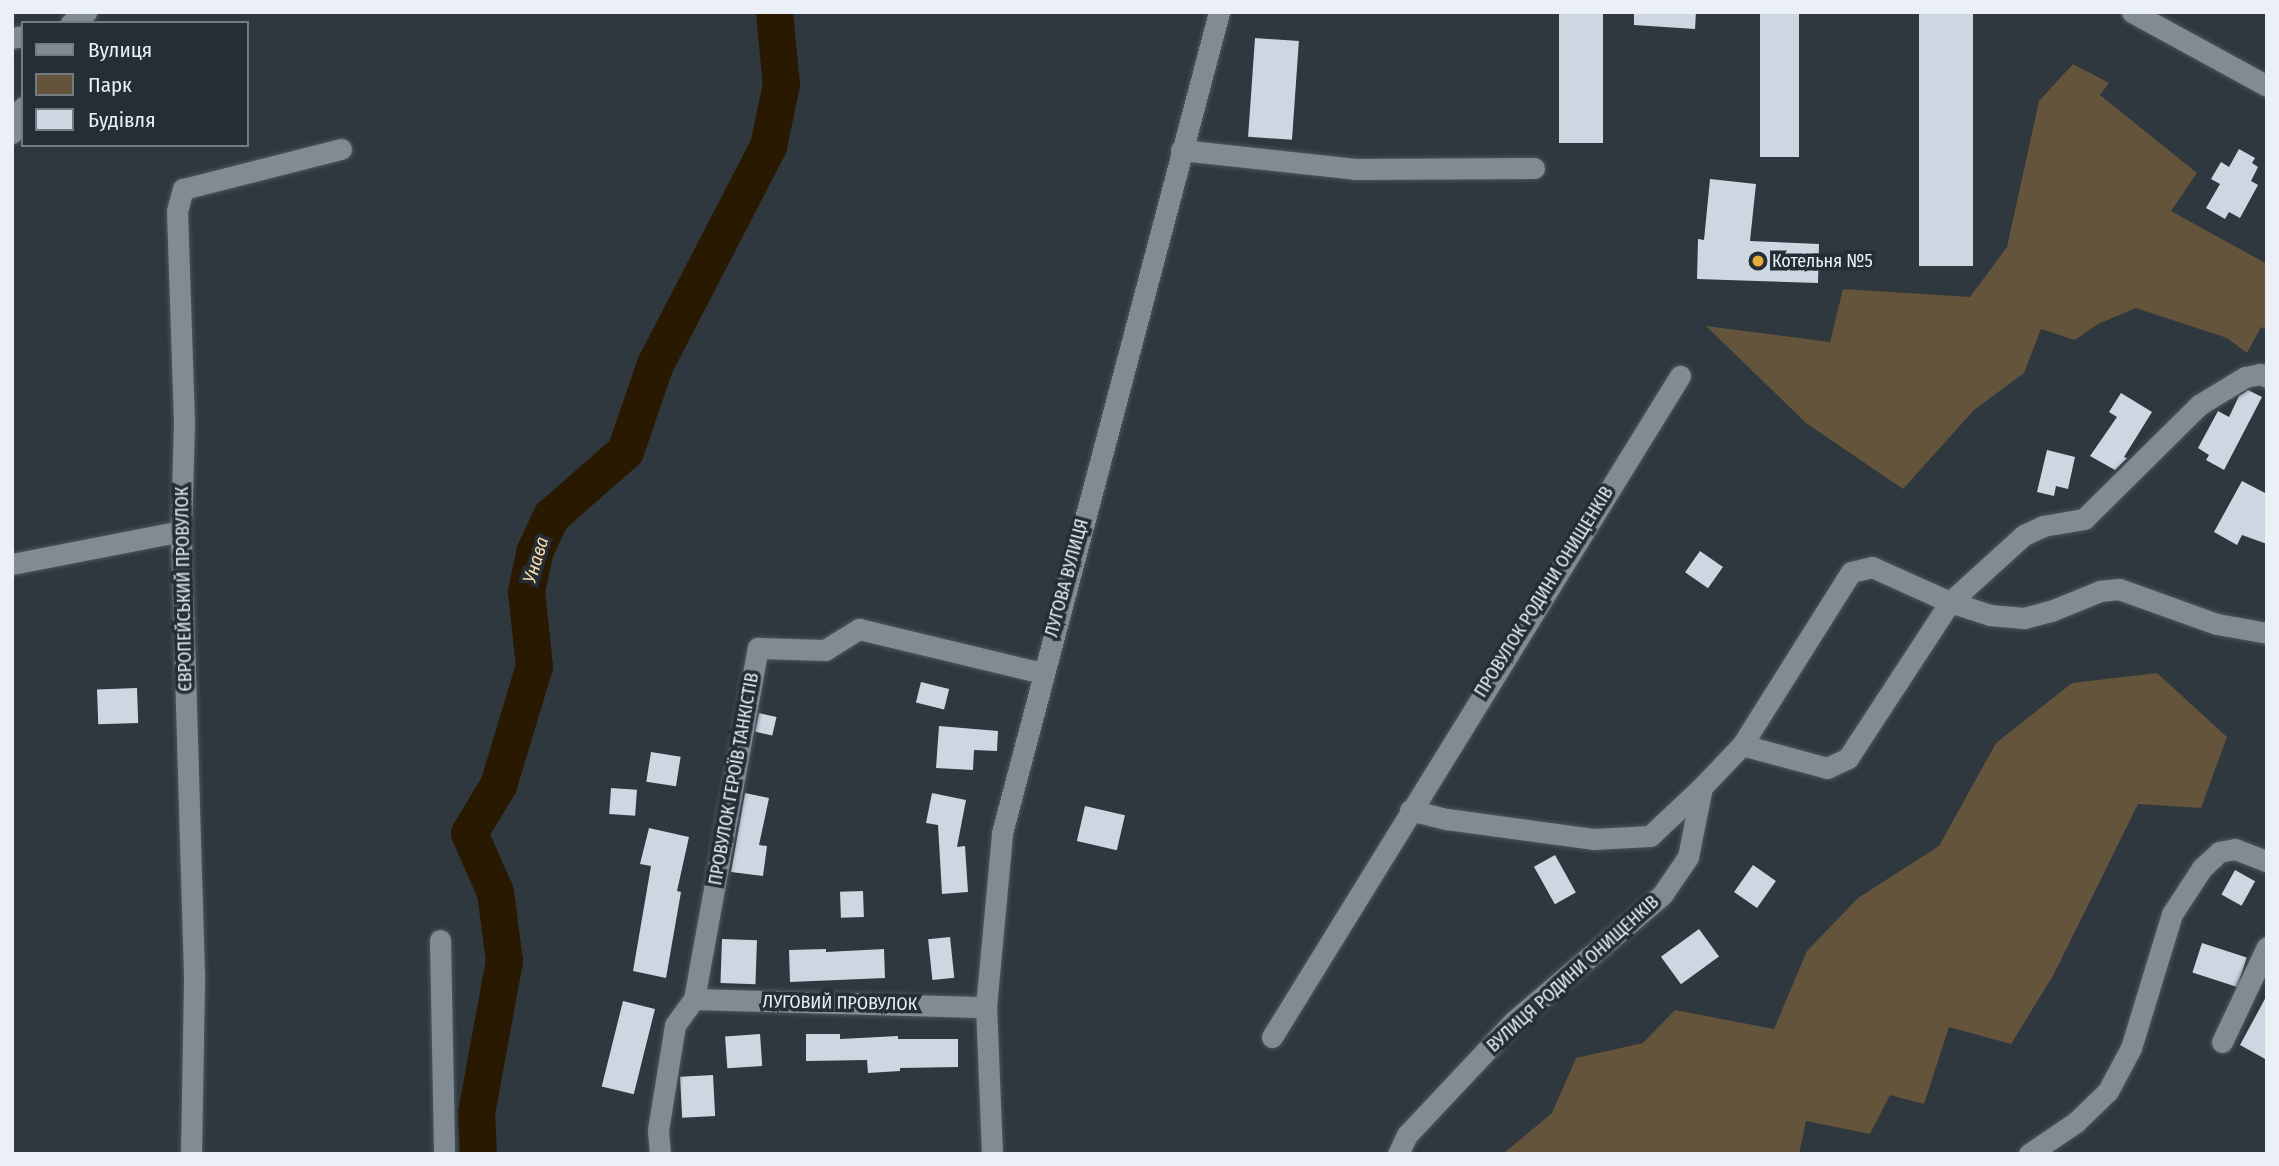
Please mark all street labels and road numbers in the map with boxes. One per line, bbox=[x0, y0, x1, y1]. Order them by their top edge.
street label: ПРОВУЛОК РОДИНИ ОНИЩЕНКІВ bbox=[1470, 483, 1618, 701]
street label: ЄВРОПЕЙСЬКИЙ ПРОВУЛОК bbox=[171, 486, 197, 692]
street label: ЛУГОВА ВУЛИЦЯ bbox=[1041, 517, 1093, 639]
street label: ПРОВУЛОК ГЕРОЇВ ТАНКІСТІВ bbox=[705, 671, 763, 887]
street label: ВУЛИЦЯ РОДИНИ ОНИЩЕНКІВ bbox=[1483, 891, 1663, 1057]
street label: ЛУГОВИЙ ПРОВУЛОК bbox=[762, 991, 918, 1015]

